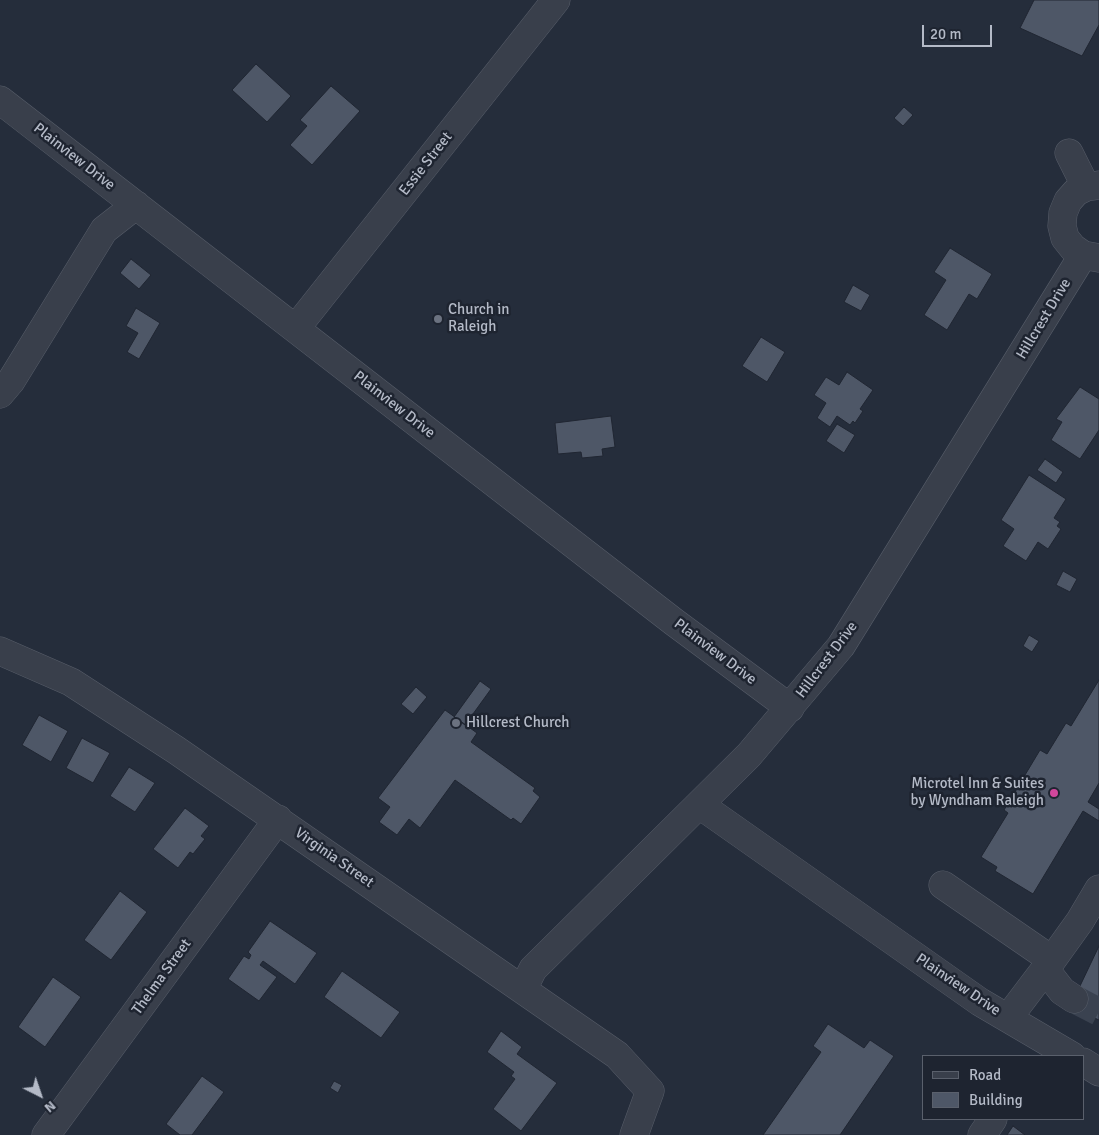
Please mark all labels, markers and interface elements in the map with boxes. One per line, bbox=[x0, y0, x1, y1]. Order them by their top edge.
scale bar bbox=[924, 15, 994, 47]
text: 20 m bbox=[930, 25, 961, 43]
street label: Plainview Drive bbox=[30, 120, 118, 194]
street label: Essie Street bbox=[396, 129, 456, 199]
street label: Hillcrest Drive bbox=[1013, 275, 1075, 363]
place label: Church in Raleigh bbox=[448, 301, 509, 336]
marker: Church in Raleigh bbox=[432, 313, 444, 325]
street label: Plainview Drive bbox=[350, 368, 438, 442]
street label: Plainview Drive bbox=[670, 615, 760, 689]
street label: Hillcrest Drive bbox=[792, 618, 862, 702]
place label: Hillcrest Church bbox=[466, 714, 570, 732]
marker: Hillcrest Church bbox=[450, 717, 462, 729]
place label: Microtel Inn & Suites by Wyndham Raleigh bbox=[910, 775, 1044, 810]
marker: Microtel Inn & Suites by Wyndham Raleigh bbox=[1048, 787, 1060, 799]
street label: Virginia Street bbox=[291, 824, 377, 892]
street label: Thelma Street bbox=[128, 936, 196, 1018]
street label: Plainview Drive bbox=[912, 950, 1004, 1020]
legend bbox=[922, 1055, 1084, 1120]
text: Road bbox=[969, 1066, 1001, 1084]
north arrow bbox=[15, 1070, 65, 1120]
text: Building bbox=[969, 1091, 1023, 1109]
text: N bbox=[41, 1097, 59, 1116]

